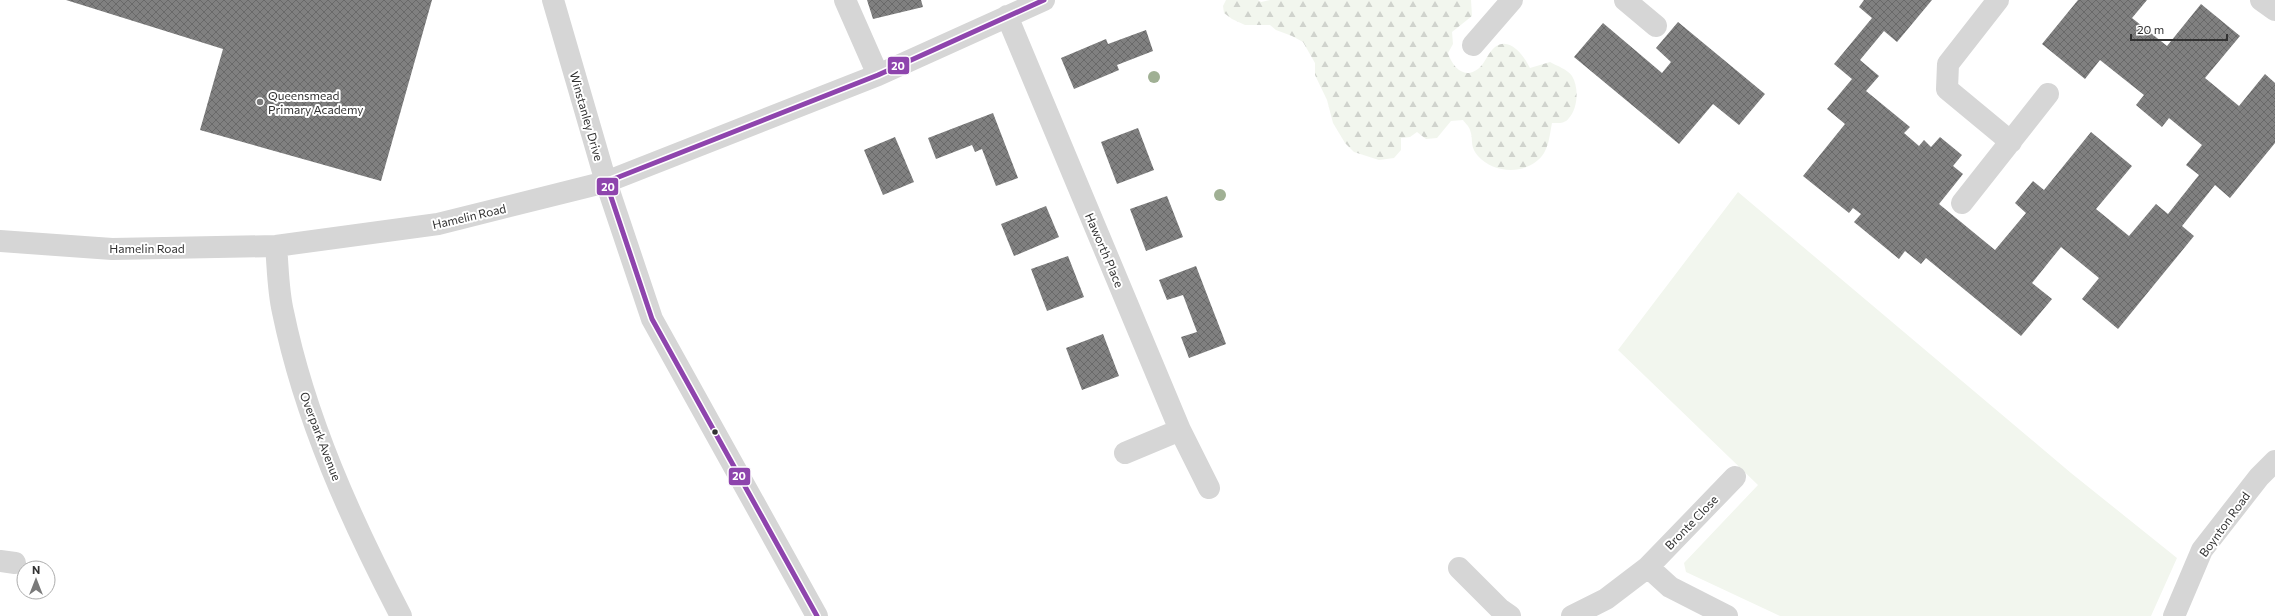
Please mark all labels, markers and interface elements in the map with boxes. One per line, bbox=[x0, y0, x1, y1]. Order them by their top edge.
scale bar bbox=[2131, 16, 2227, 42]
text: 20 m bbox=[2137, 22, 2164, 36]
line badge: 20 bbox=[887, 56, 910, 75]
text: 20 bbox=[891, 59, 905, 72]
street label: Winstanley Drive bbox=[568, 70, 606, 162]
place label: Queensmead Primary Academy bbox=[268, 88, 363, 116]
marker: Queensmead Primary Academy bbox=[255, 97, 265, 107]
line badge: 20 bbox=[596, 177, 619, 196]
text: 20 bbox=[601, 180, 615, 193]
street label: Hamelin Road bbox=[431, 201, 507, 231]
street label: Haworth Place bbox=[1083, 211, 1127, 289]
street label: Hamelin Road bbox=[109, 241, 185, 255]
street label: Overpark Avenue bbox=[298, 390, 344, 482]
unlabelled marker bbox=[710, 427, 720, 437]
line badge: 20 bbox=[728, 467, 751, 486]
text: 20 bbox=[732, 469, 746, 482]
street label: Boynton Road bbox=[2196, 489, 2252, 559]
street label: Bronte Close bbox=[1662, 492, 1720, 552]
north arrow bbox=[16, 560, 56, 600]
text: N bbox=[32, 563, 40, 576]

